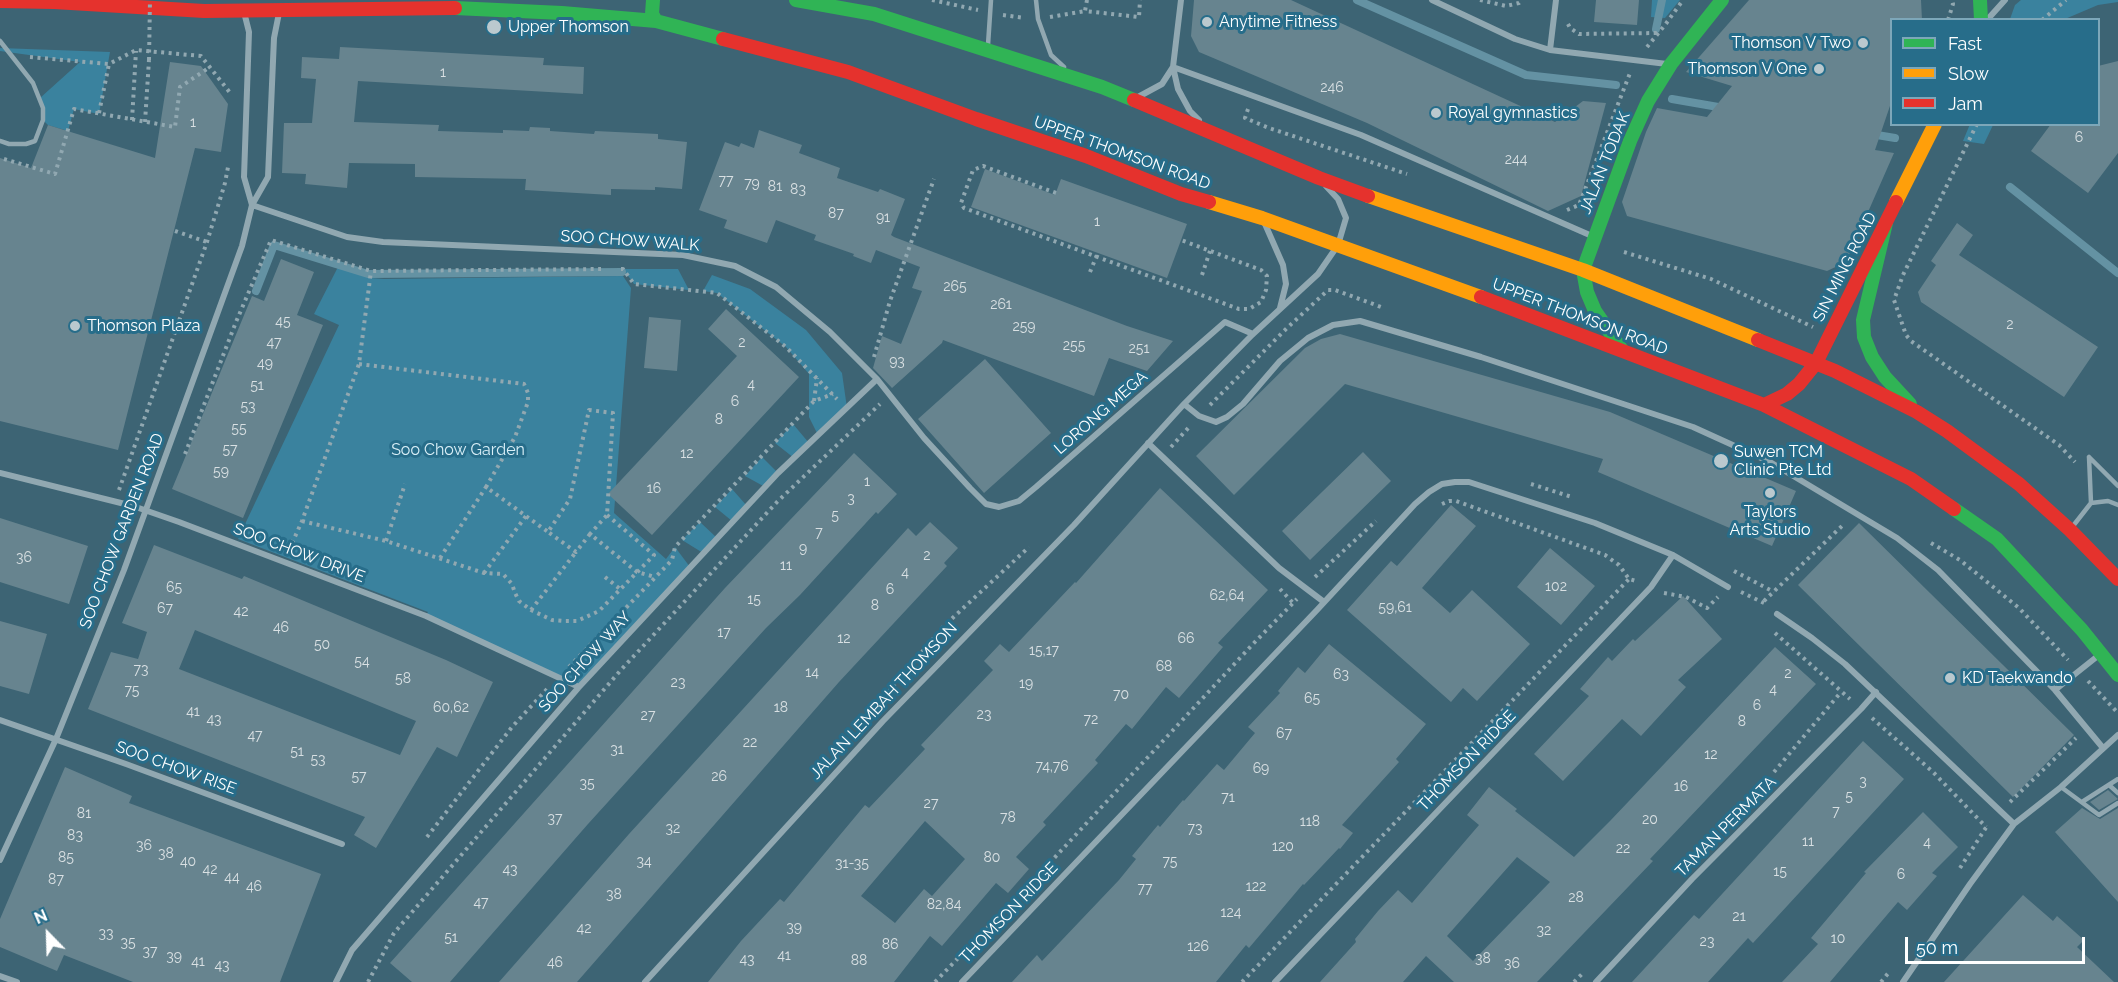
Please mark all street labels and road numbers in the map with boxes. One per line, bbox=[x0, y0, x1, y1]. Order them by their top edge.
street label: JALAN TODAK bbox=[1576, 109, 1634, 217]
street label: UPPER THOMSON ROAD bbox=[1031, 112, 1213, 194]
street label: SIN MING ROAD bbox=[1809, 209, 1881, 325]
street label: SOO CHOW WALK bbox=[560, 227, 700, 255]
street label: UPPER THOMSON ROAD bbox=[1490, 275, 1670, 359]
street label: LORONG MEGA bbox=[1051, 367, 1151, 459]
street label: SOO CHOW GARDEN ROAD bbox=[76, 431, 168, 631]
street label: SOO CHOW DRIVE bbox=[230, 519, 368, 587]
street label: SOO CHOW WAY bbox=[535, 608, 635, 716]
street label: JALAN LEMBAH THOMSON bbox=[806, 619, 962, 783]
street label: THOMSON RIDGE bbox=[1414, 707, 1520, 815]
street label: SOO CHOW RISE bbox=[113, 737, 239, 799]
street label: TAMAN PERMATA bbox=[1672, 773, 1780, 881]
street label: THOMSON RIDGE bbox=[956, 859, 1062, 967]

